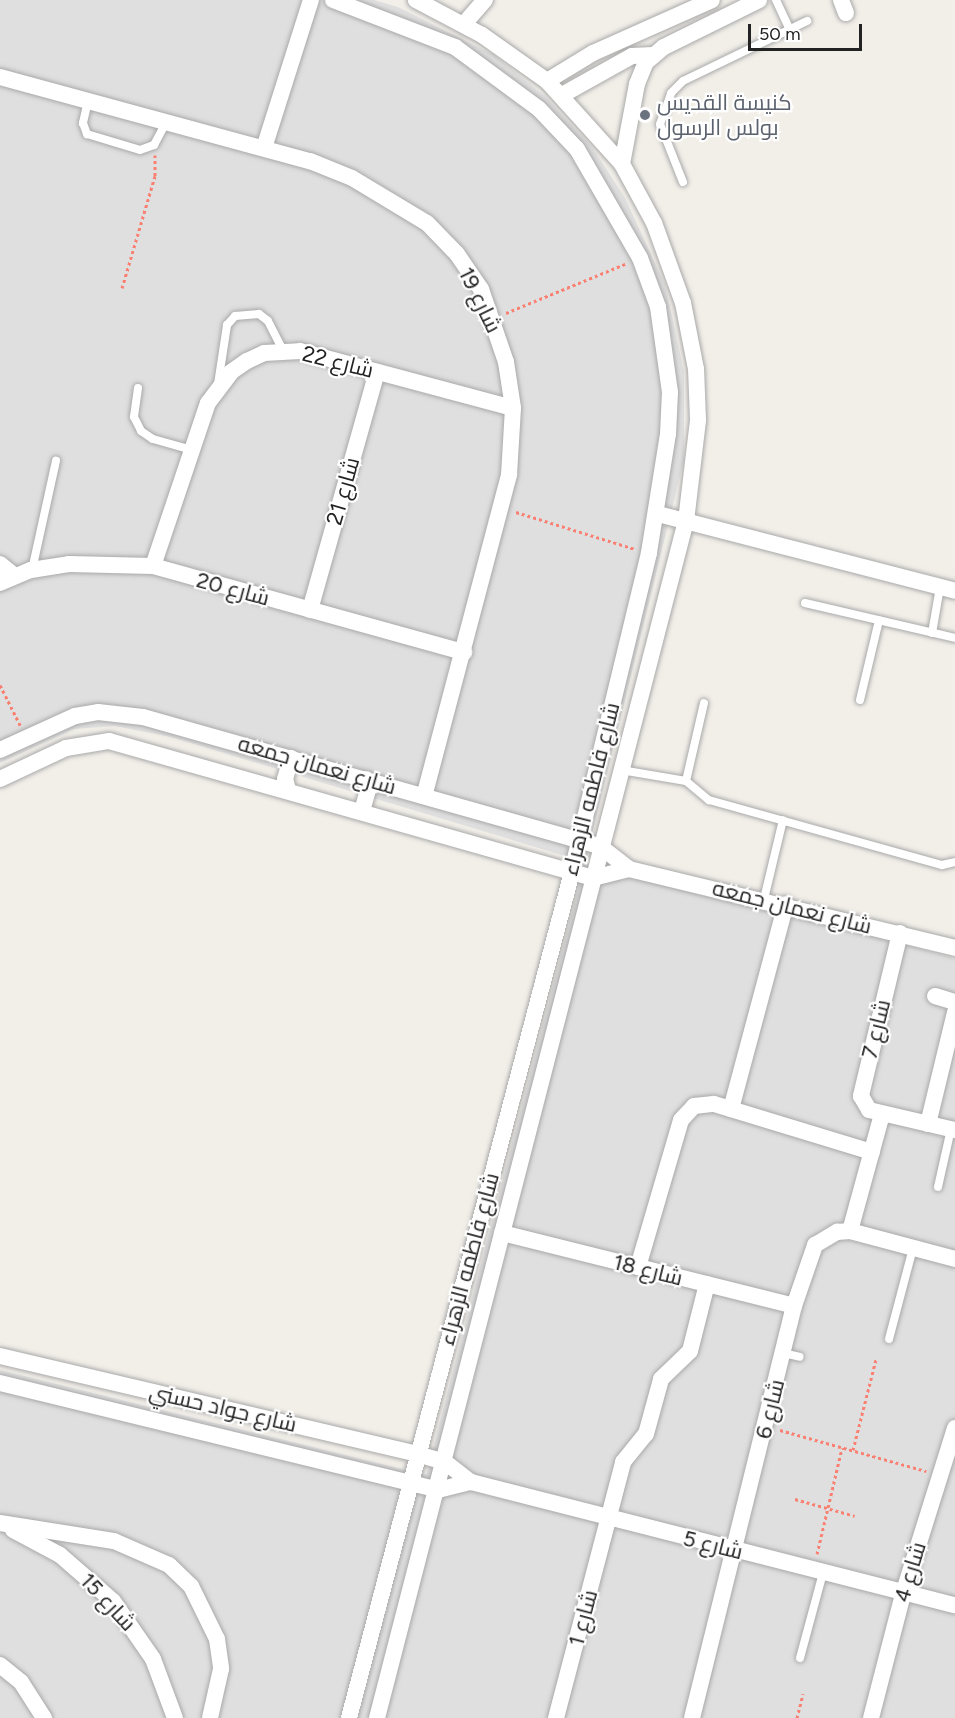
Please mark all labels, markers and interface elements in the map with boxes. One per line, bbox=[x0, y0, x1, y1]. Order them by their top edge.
scale bar bbox=[751, 12, 865, 50]
text: 50 m bbox=[759, 23, 801, 45]
place label: كنيسة القديس بولس الرسول bbox=[657, 89, 792, 140]
marker: كنيسة القديس بولس الرسول bbox=[638, 108, 652, 122]
street label: شارع 19 bbox=[453, 263, 507, 337]
street label: شارع 22 bbox=[300, 340, 376, 384]
street label: شارع 21 bbox=[321, 454, 365, 528]
street label: شارع 20 bbox=[194, 567, 272, 611]
street label: شارع فاطمه الزهراء bbox=[557, 700, 625, 878]
street label: شارع نعمان جمعه bbox=[235, 730, 399, 800]
street label: شارع نعمان جمعه bbox=[710, 874, 874, 940]
street label: شارع 7 bbox=[856, 997, 896, 1061]
street label: شارع فاطمه الزهراء bbox=[433, 1170, 505, 1348]
street label: شارع 18 bbox=[611, 1249, 685, 1291]
street label: شارع 6 bbox=[750, 1376, 790, 1442]
street label: شارع جواد حسني bbox=[147, 1378, 299, 1438]
street label: شارع 5 bbox=[680, 1525, 746, 1565]
street label: شارع 4 bbox=[888, 1539, 932, 1605]
street label: شارع 15 bbox=[75, 1567, 141, 1637]
street label: شارع 1 bbox=[563, 1587, 603, 1649]

